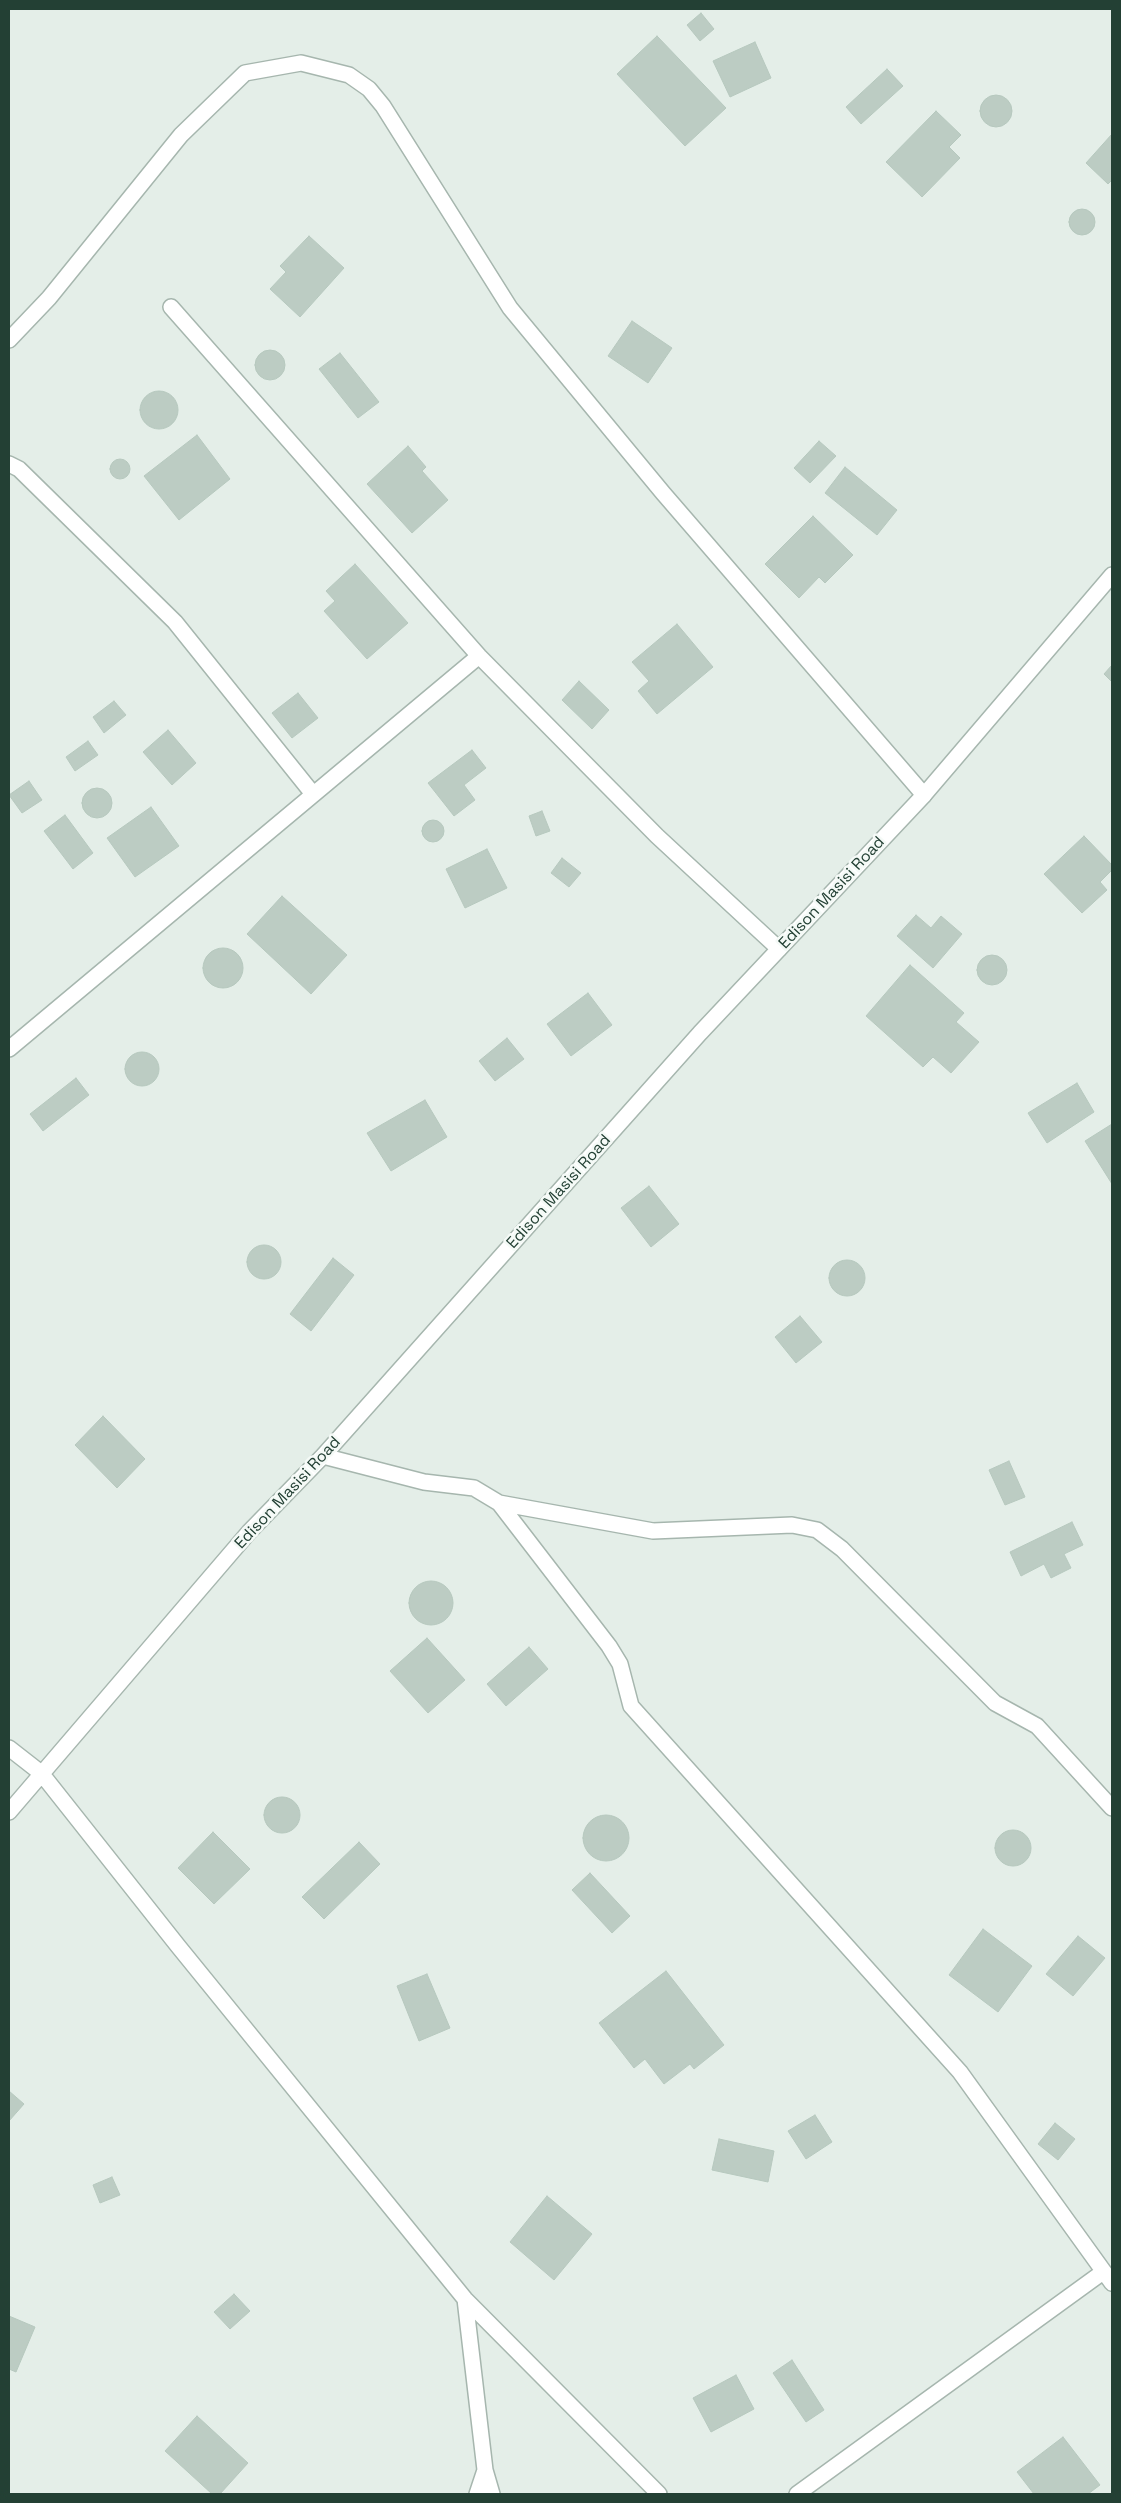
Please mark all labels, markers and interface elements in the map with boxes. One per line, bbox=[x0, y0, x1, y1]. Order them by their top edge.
street label: Edison Masisi Road bbox=[775, 833, 889, 953]
street label: Edison Masisi Road bbox=[503, 1131, 615, 1253]
street label: Edison Masisi Road bbox=[231, 1433, 345, 1553]

